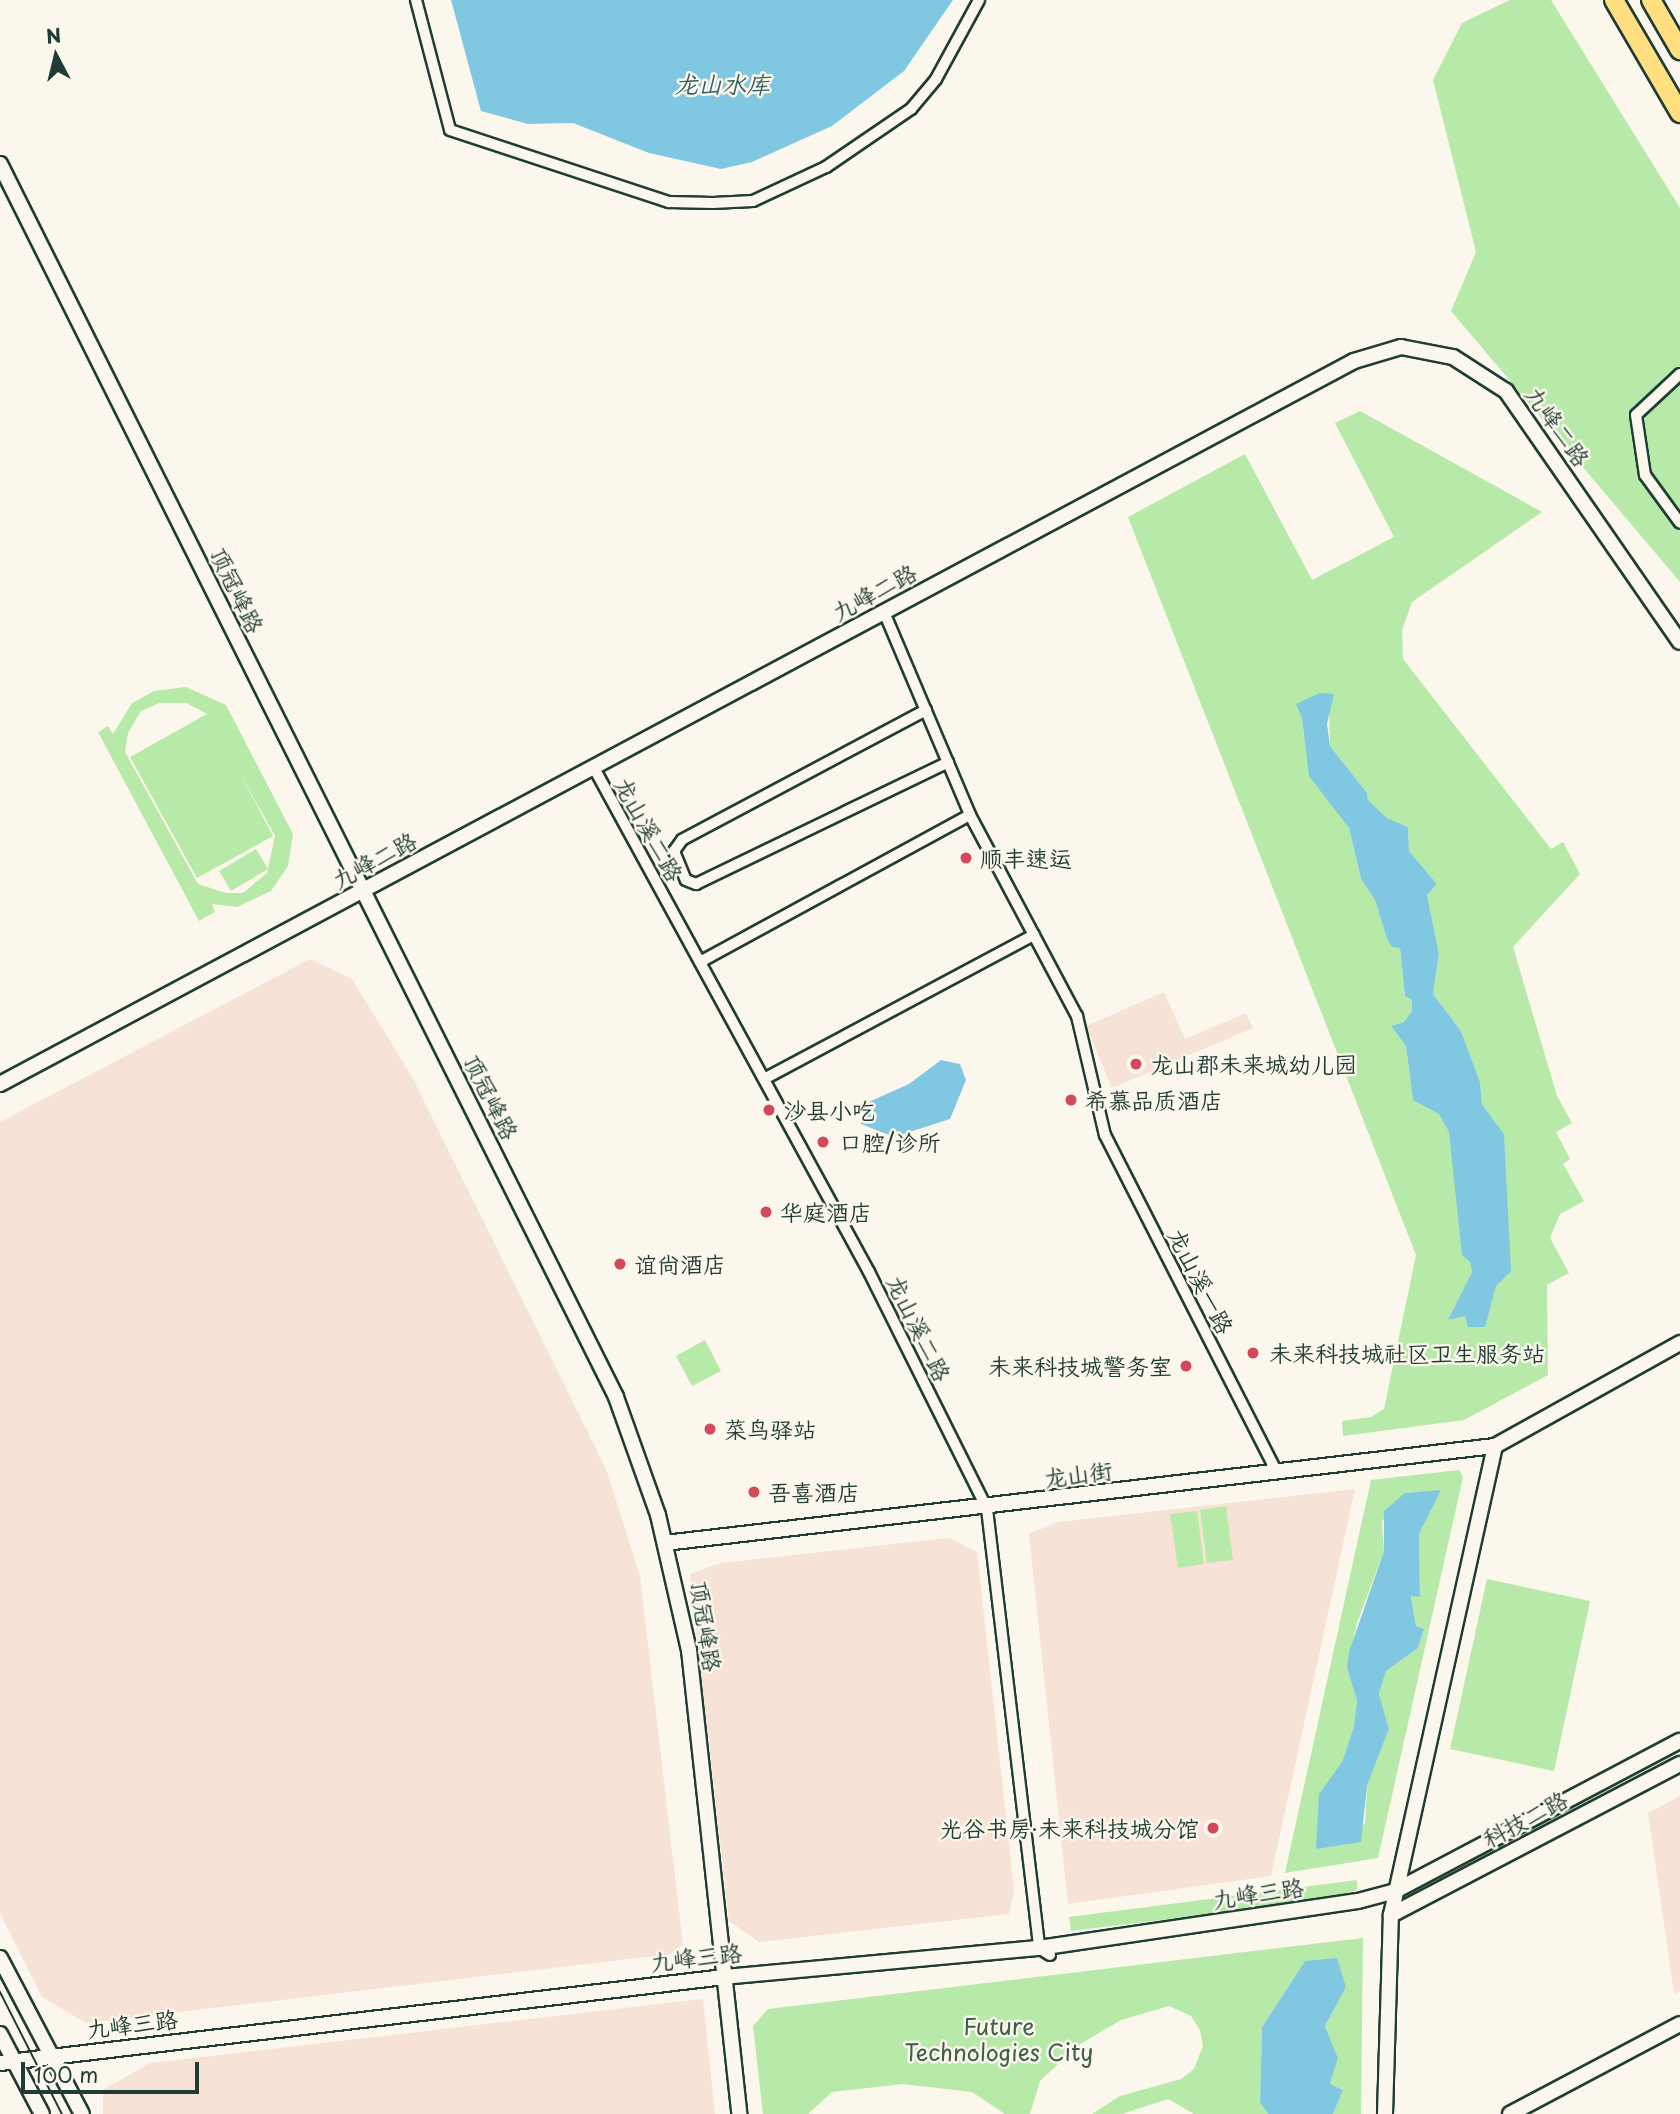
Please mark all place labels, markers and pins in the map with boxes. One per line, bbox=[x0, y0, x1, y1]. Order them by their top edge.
place label: 顺丰速运 bbox=[980, 844, 1072, 872]
marker: 顺丰速运 bbox=[958, 850, 974, 866]
place label: 龙山郡未来城幼儿园 bbox=[1150, 1050, 1357, 1078]
marker: 龙山郡未来城幼儿园 bbox=[1128, 1056, 1144, 1072]
place label: 希慕品质酒店 bbox=[1085, 1086, 1223, 1114]
marker: 希慕品质酒店 bbox=[1063, 1092, 1079, 1108]
place label: 沙县小吃 bbox=[783, 1096, 875, 1124]
marker: 沙县小吃 bbox=[761, 1102, 777, 1118]
place label: 口腔/诊所 bbox=[839, 1128, 940, 1156]
marker: 口腔/诊所 bbox=[813, 1132, 833, 1152]
place label: 华庭酒店 bbox=[780, 1198, 872, 1226]
marker: 华庭酒店 bbox=[758, 1204, 774, 1220]
place label: 谊尚酒店 bbox=[634, 1250, 726, 1278]
marker: 谊尚酒店 bbox=[612, 1256, 628, 1272]
place label: 未来科技城社区卫生服务站 bbox=[1269, 1339, 1545, 1367]
marker: 未来科技城社区卫生服务站 bbox=[1243, 1343, 1263, 1363]
place label: 未来科技城警务室 bbox=[988, 1352, 1172, 1380]
marker: 未来科技城警务室 bbox=[1178, 1358, 1194, 1374]
place label: 菜鸟驿站 bbox=[724, 1415, 816, 1443]
marker: 菜鸟驿站 bbox=[702, 1421, 718, 1437]
place label: 吾喜酒店 bbox=[768, 1478, 860, 1506]
marker: 吾喜酒店 bbox=[746, 1484, 762, 1500]
place label: 光谷书房·未来科技城分馆 bbox=[939, 1814, 1199, 1842]
marker: 光谷书房·未来科技城分馆 bbox=[1205, 1820, 1221, 1836]

